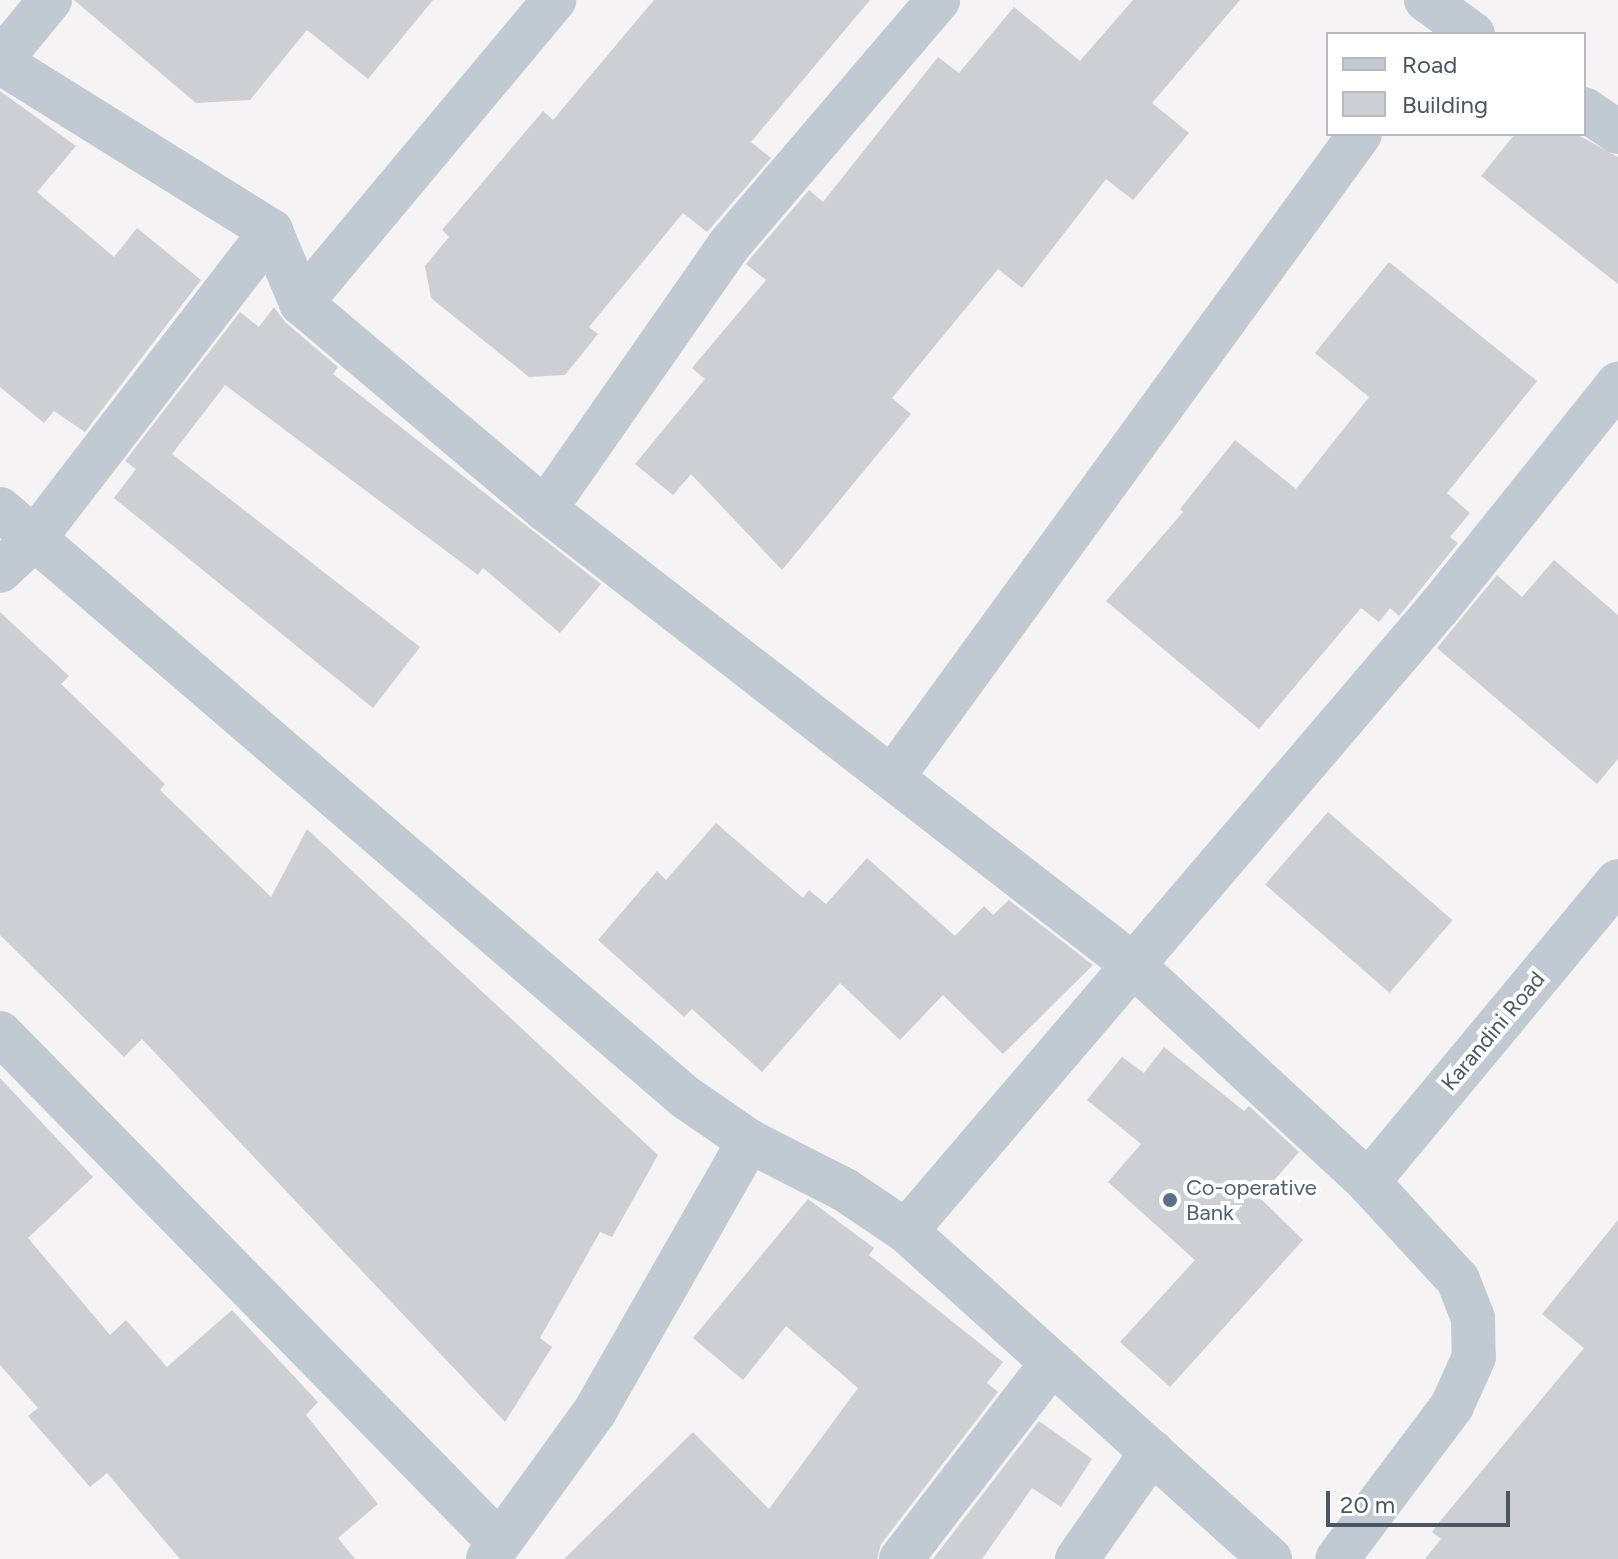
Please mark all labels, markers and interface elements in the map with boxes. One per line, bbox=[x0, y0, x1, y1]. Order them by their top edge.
legend bbox=[1326, 32, 1586, 136]
text: Road bbox=[1402, 50, 1457, 79]
text: Building bbox=[1402, 90, 1488, 119]
street label: Karandini Road bbox=[1436, 966, 1550, 1096]
place label: Co-operative Bank bbox=[1186, 1174, 1317, 1226]
marker: Co-operative Bank bbox=[1161, 1191, 1179, 1209]
scale bar bbox=[1330, 1475, 1514, 1525]
text: 20 m bbox=[1340, 1490, 1395, 1519]

